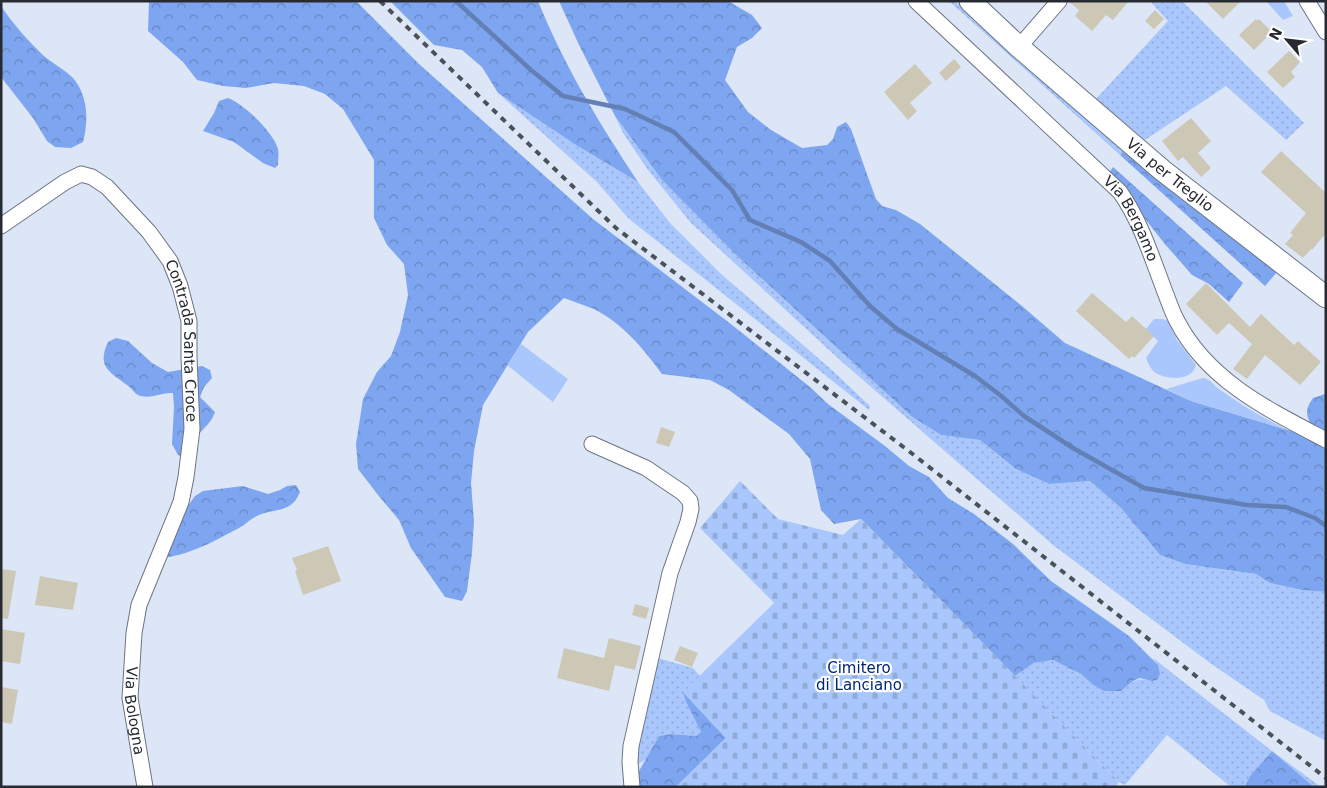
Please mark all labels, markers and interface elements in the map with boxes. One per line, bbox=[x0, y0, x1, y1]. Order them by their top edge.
north arrow bbox=[1262, 15, 1312, 65]
text: N bbox=[1266, 25, 1285, 43]
street label: Via per Treglio bbox=[1123, 134, 1217, 215]
street label: Via Bergamo bbox=[1100, 172, 1162, 264]
street label: Contrada Santa Croce bbox=[161, 257, 201, 422]
park label: Cimitero di Lanciano bbox=[816, 659, 902, 694]
street label: Via Bologna bbox=[121, 666, 148, 756]

